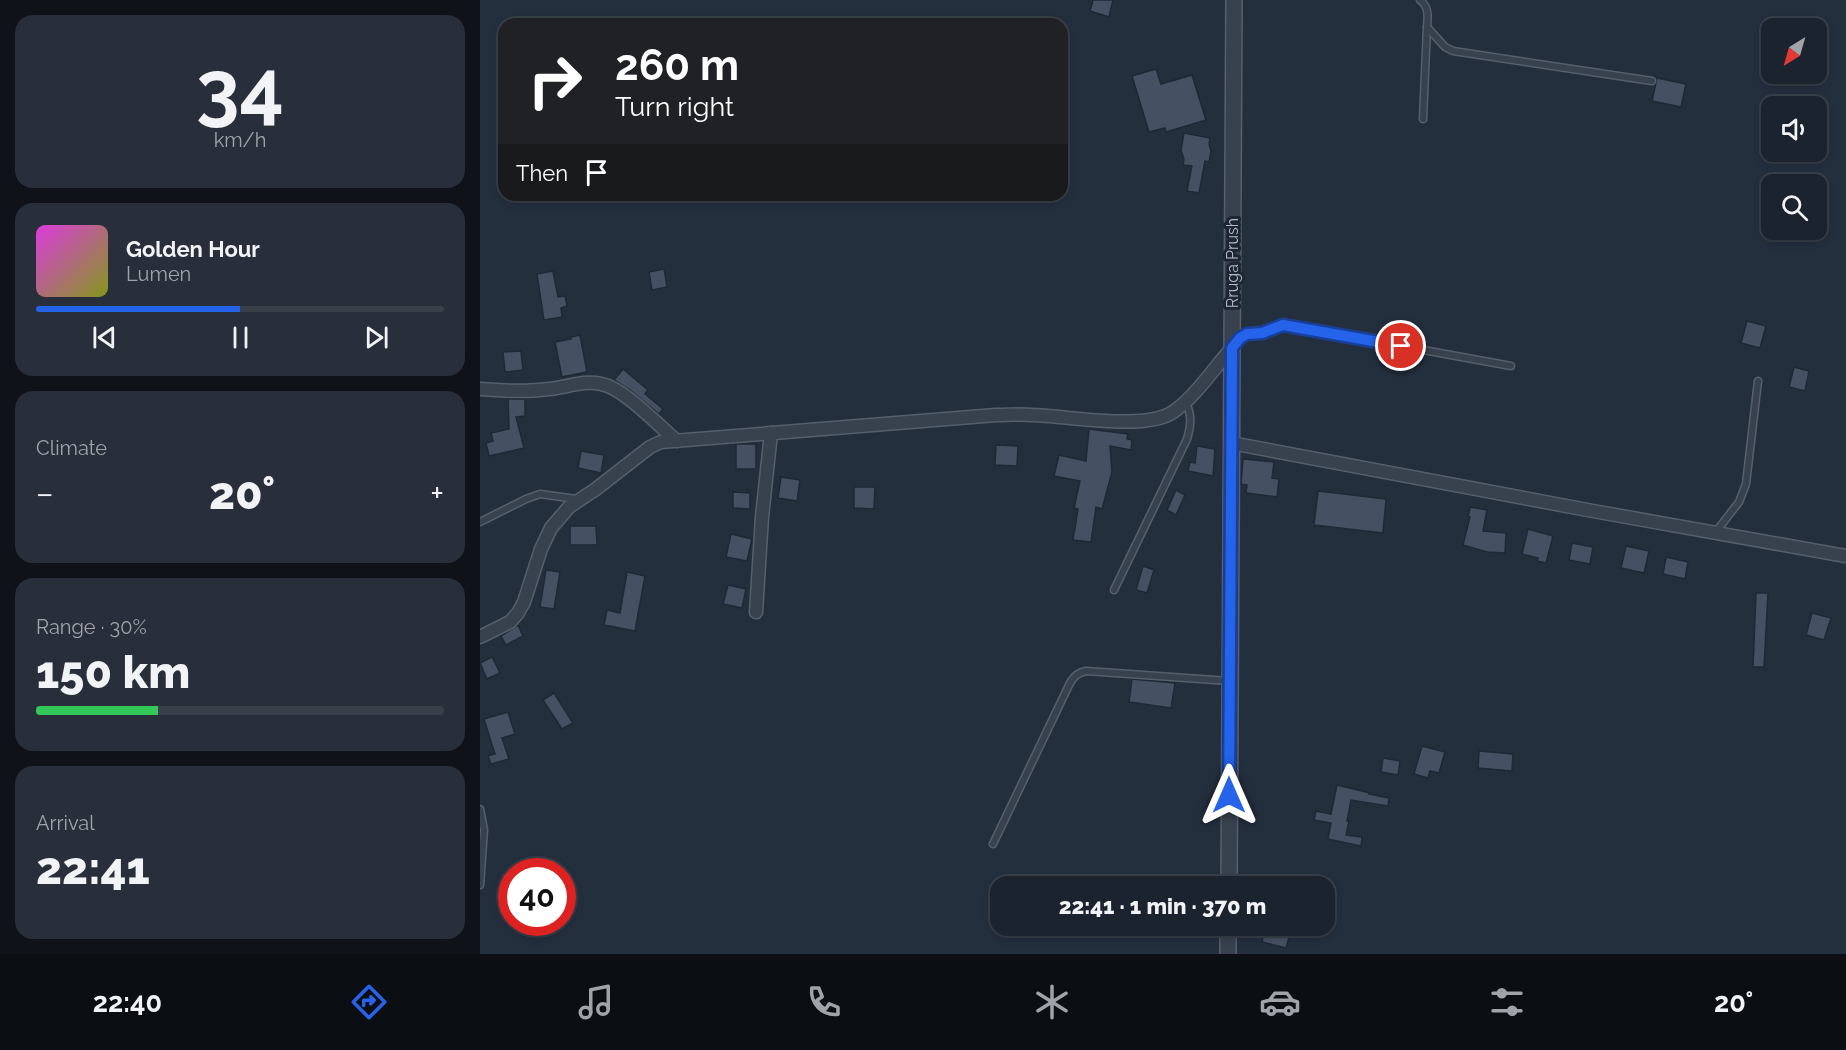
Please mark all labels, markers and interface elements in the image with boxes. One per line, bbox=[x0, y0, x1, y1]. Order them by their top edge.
north arrow bbox=[1761, 18, 1827, 84]
map controls bbox=[1761, 18, 1827, 240]
text: 260 m bbox=[615, 41, 739, 90]
icon: right bbox=[516, 42, 594, 120]
text: 34 bbox=[196, 43, 284, 134]
text: Turn right bbox=[615, 91, 734, 122]
button: sound bbox=[1761, 96, 1827, 162]
text: km/h bbox=[214, 128, 266, 152]
icon: arrive bbox=[580, 156, 613, 189]
text: Then bbox=[516, 160, 568, 186]
button: search bbox=[1761, 174, 1827, 240]
street label: Rruga Prush bbox=[1223, 218, 1242, 308]
text: Golden Hour bbox=[126, 236, 260, 262]
text: Lumen bbox=[126, 262, 191, 286]
pin bbox=[1375, 320, 1426, 371]
icon: previous bbox=[88, 321, 121, 354]
icon: pause bbox=[224, 321, 257, 354]
icon: next bbox=[360, 321, 393, 354]
icon: arrive bbox=[1384, 329, 1417, 362]
text: Climate bbox=[36, 436, 107, 460]
text: 20° bbox=[209, 467, 275, 520]
text: − bbox=[36, 474, 54, 513]
text: + bbox=[430, 474, 444, 513]
text: Range · 30% bbox=[36, 615, 147, 639]
text: 150 km bbox=[36, 646, 190, 699]
position arrow bbox=[1197, 763, 1261, 827]
text: Arrival bbox=[36, 811, 95, 835]
text: 22:41 bbox=[36, 842, 150, 895]
speed limit sign: 40 bbox=[498, 858, 576, 936]
text: 22:41 · 1 min · 370 m bbox=[1059, 893, 1266, 919]
icon: directions bbox=[348, 981, 390, 1023]
icon: music bbox=[575, 981, 617, 1023]
icon: phone bbox=[803, 981, 845, 1023]
icon: climate bbox=[1031, 981, 1073, 1023]
icon: car bbox=[1259, 981, 1301, 1023]
icon: filters bbox=[1486, 981, 1528, 1023]
text: 22:40 bbox=[93, 987, 162, 1018]
text: 20° bbox=[1714, 987, 1753, 1018]

